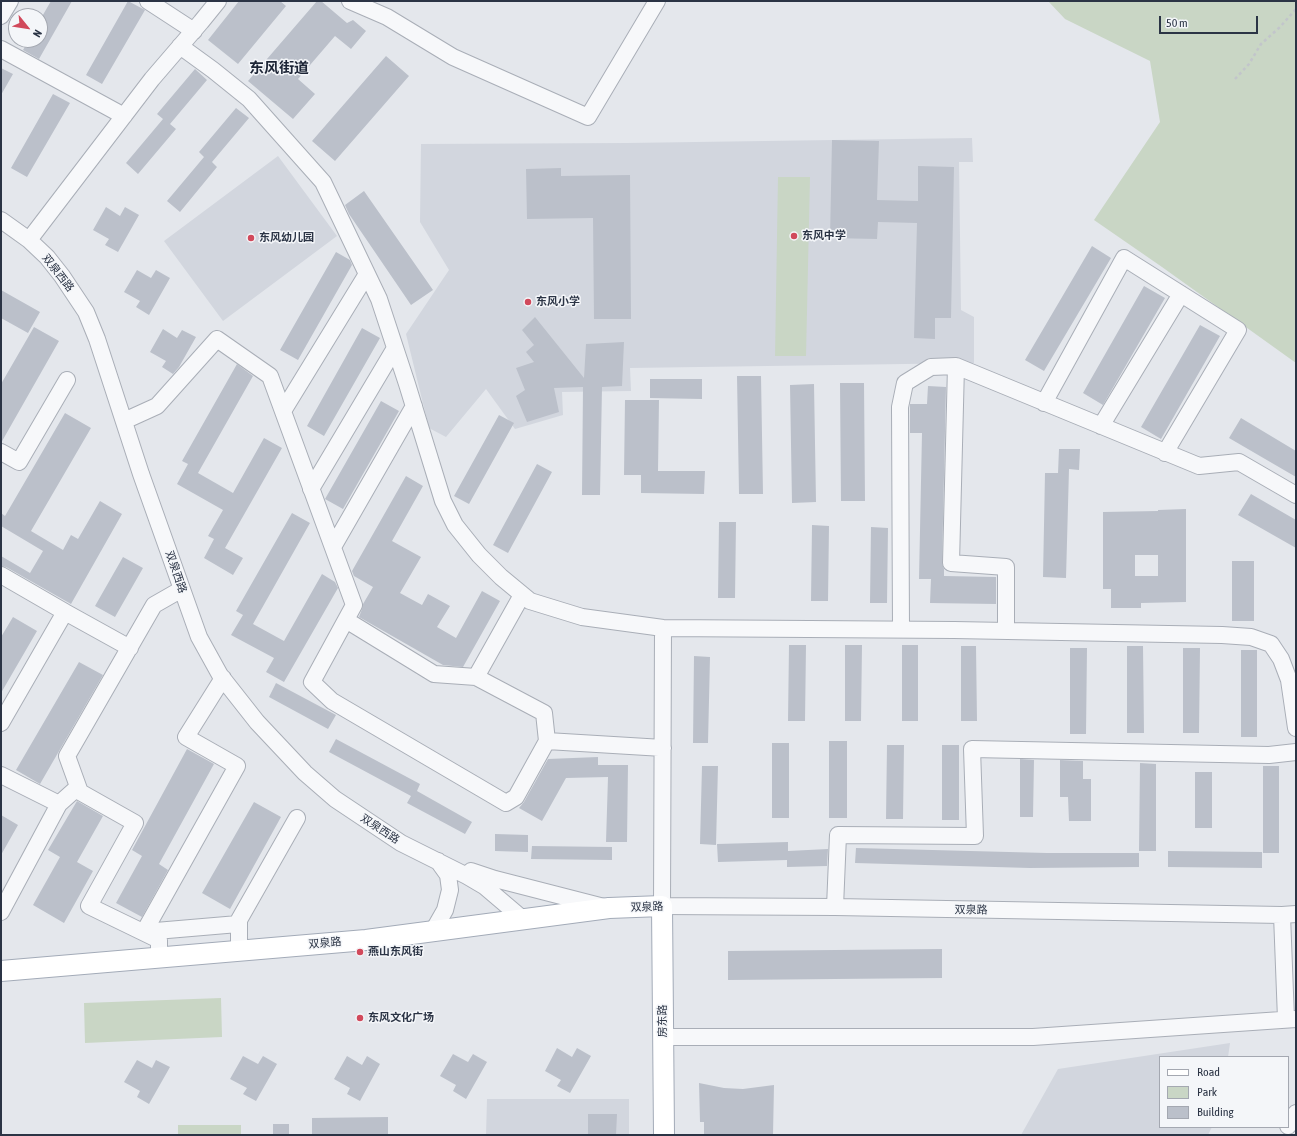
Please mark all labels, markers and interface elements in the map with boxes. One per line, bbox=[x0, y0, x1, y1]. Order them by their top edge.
north arrow bbox=[8, 8, 48, 48]
scale bar bbox=[1161, 8, 1260, 34]
text: 50 m bbox=[1166, 16, 1188, 30]
text: N bbox=[31, 28, 44, 39]
district label: 东风街道 bbox=[249, 59, 309, 77]
place label: 东风中学 bbox=[802, 229, 846, 243]
place label: 东风幼儿园 bbox=[259, 231, 314, 245]
marker: 东风中学 bbox=[789, 231, 799, 241]
marker: 东风幼儿园 bbox=[246, 233, 256, 243]
street label: 双泉西路 bbox=[39, 252, 77, 294]
place label: 东风小学 bbox=[536, 295, 580, 309]
marker: 东风小学 bbox=[523, 297, 533, 307]
street label: 双泉西路 bbox=[163, 549, 189, 595]
street label: 双泉西路 bbox=[358, 811, 402, 847]
street label: 双泉路 bbox=[630, 900, 664, 914]
street label: 双泉路 bbox=[954, 903, 988, 917]
street label: 双泉路 bbox=[308, 935, 342, 951]
place label: 燕山东风街 bbox=[368, 945, 423, 959]
marker: 燕山东风街 bbox=[355, 947, 365, 957]
street label: 房东路 bbox=[656, 1005, 670, 1037]
place label: 东风文化广场 bbox=[368, 1011, 434, 1025]
marker: 东风文化广场 bbox=[355, 1013, 365, 1023]
legend bbox=[1159, 1056, 1289, 1128]
text: Road bbox=[1197, 1065, 1220, 1079]
text: Park bbox=[1197, 1085, 1217, 1099]
text: Building bbox=[1197, 1105, 1234, 1119]

